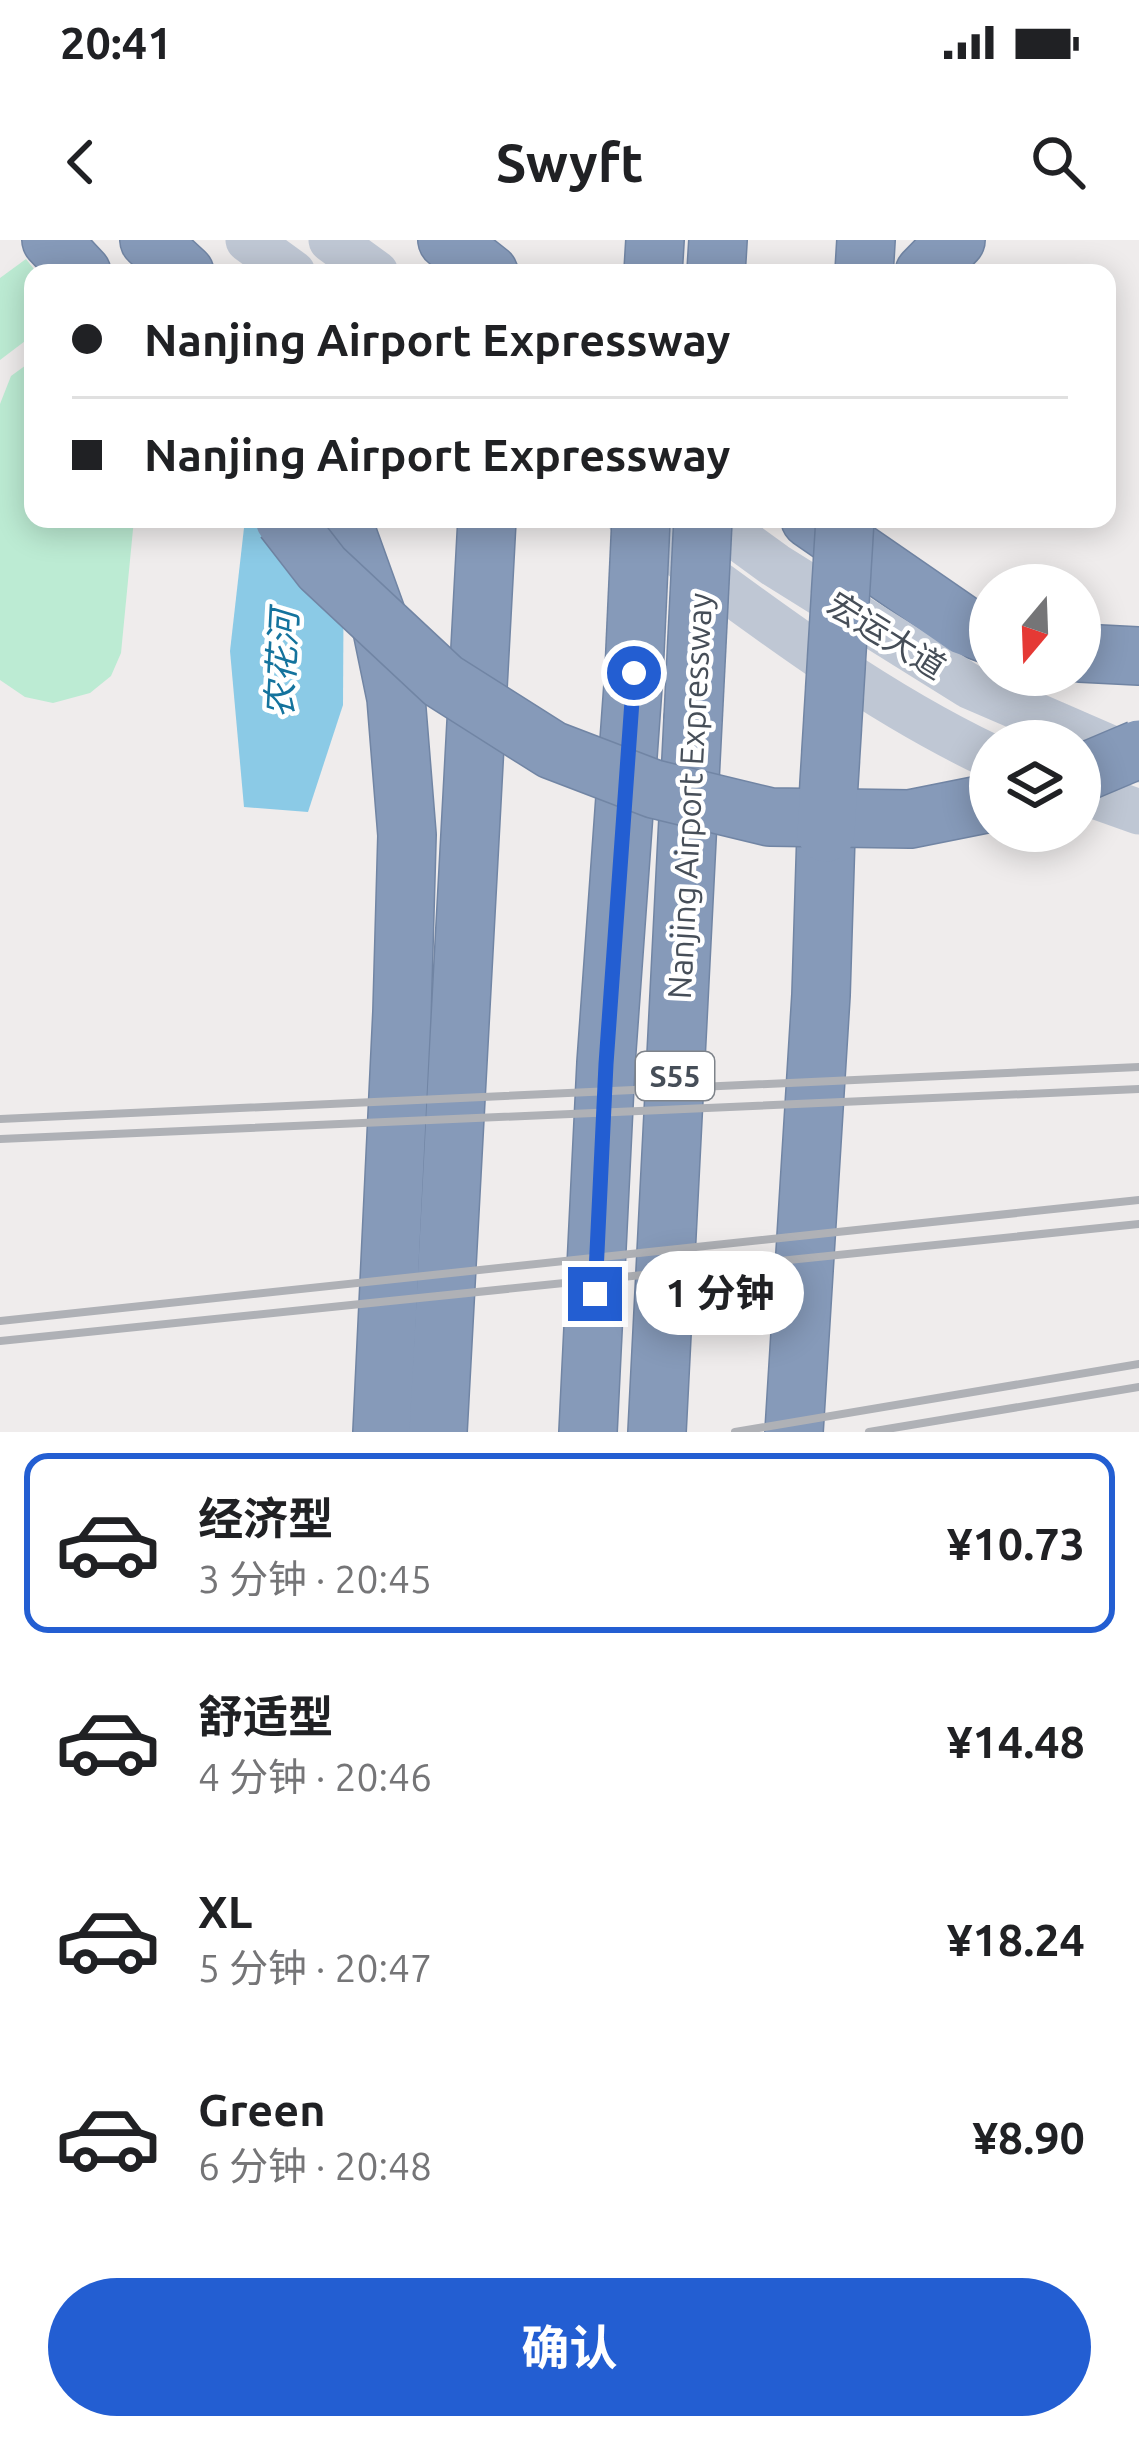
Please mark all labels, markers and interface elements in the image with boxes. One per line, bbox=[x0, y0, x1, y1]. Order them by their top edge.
text: 20:41 bbox=[60, 17, 173, 68]
icon: back bbox=[48, 129, 114, 195]
icon: search bbox=[1025, 129, 1091, 195]
text: Swyft bbox=[496, 132, 643, 192]
text: Nanjing Airport Expressway bbox=[144, 314, 730, 365]
text: Nanjing Airport Expressway bbox=[144, 429, 730, 480]
north arrow bbox=[969, 564, 1101, 696]
map controls bbox=[969, 564, 1101, 852]
street label: 宏运大道 bbox=[821, 584, 953, 686]
street label: Nanjing Airport Expressway bbox=[660, 592, 718, 1000]
water label: 农花河 bbox=[258, 603, 305, 719]
route start bbox=[607, 646, 661, 700]
button: layers bbox=[969, 720, 1101, 852]
road number: S55 bbox=[636, 1052, 714, 1100]
callout: 1 分钟 bbox=[637, 1252, 805, 1336]
route end bbox=[568, 1267, 622, 1321]
text: 1 分钟 bbox=[665, 1271, 775, 1314]
icon: car bbox=[54, 1489, 162, 1597]
text: 经济型 bbox=[198, 1493, 333, 1544]
text: ¥10.73 bbox=[947, 1518, 1085, 1569]
text: 3 分钟 · 20:45 bbox=[198, 1557, 432, 1600]
icon: car bbox=[54, 1687, 162, 1795]
text: 舒适型 bbox=[198, 1691, 333, 1742]
text: ¥14.48 bbox=[947, 1716, 1085, 1767]
text: 4 分钟 · 20:46 bbox=[198, 1755, 432, 1798]
icon: car bbox=[54, 1885, 162, 1993]
text: XL bbox=[198, 1886, 252, 1937]
text: ¥18.24 bbox=[947, 1914, 1085, 1965]
text: 5 分钟 · 20:47 bbox=[198, 1946, 432, 1989]
icon: car bbox=[54, 2083, 162, 2191]
text: Green bbox=[198, 2084, 325, 2135]
text: ¥8.90 bbox=[972, 2112, 1085, 2163]
text: 6 分钟 · 20:48 bbox=[198, 2144, 432, 2187]
button: 确认 bbox=[48, 2278, 1091, 2416]

